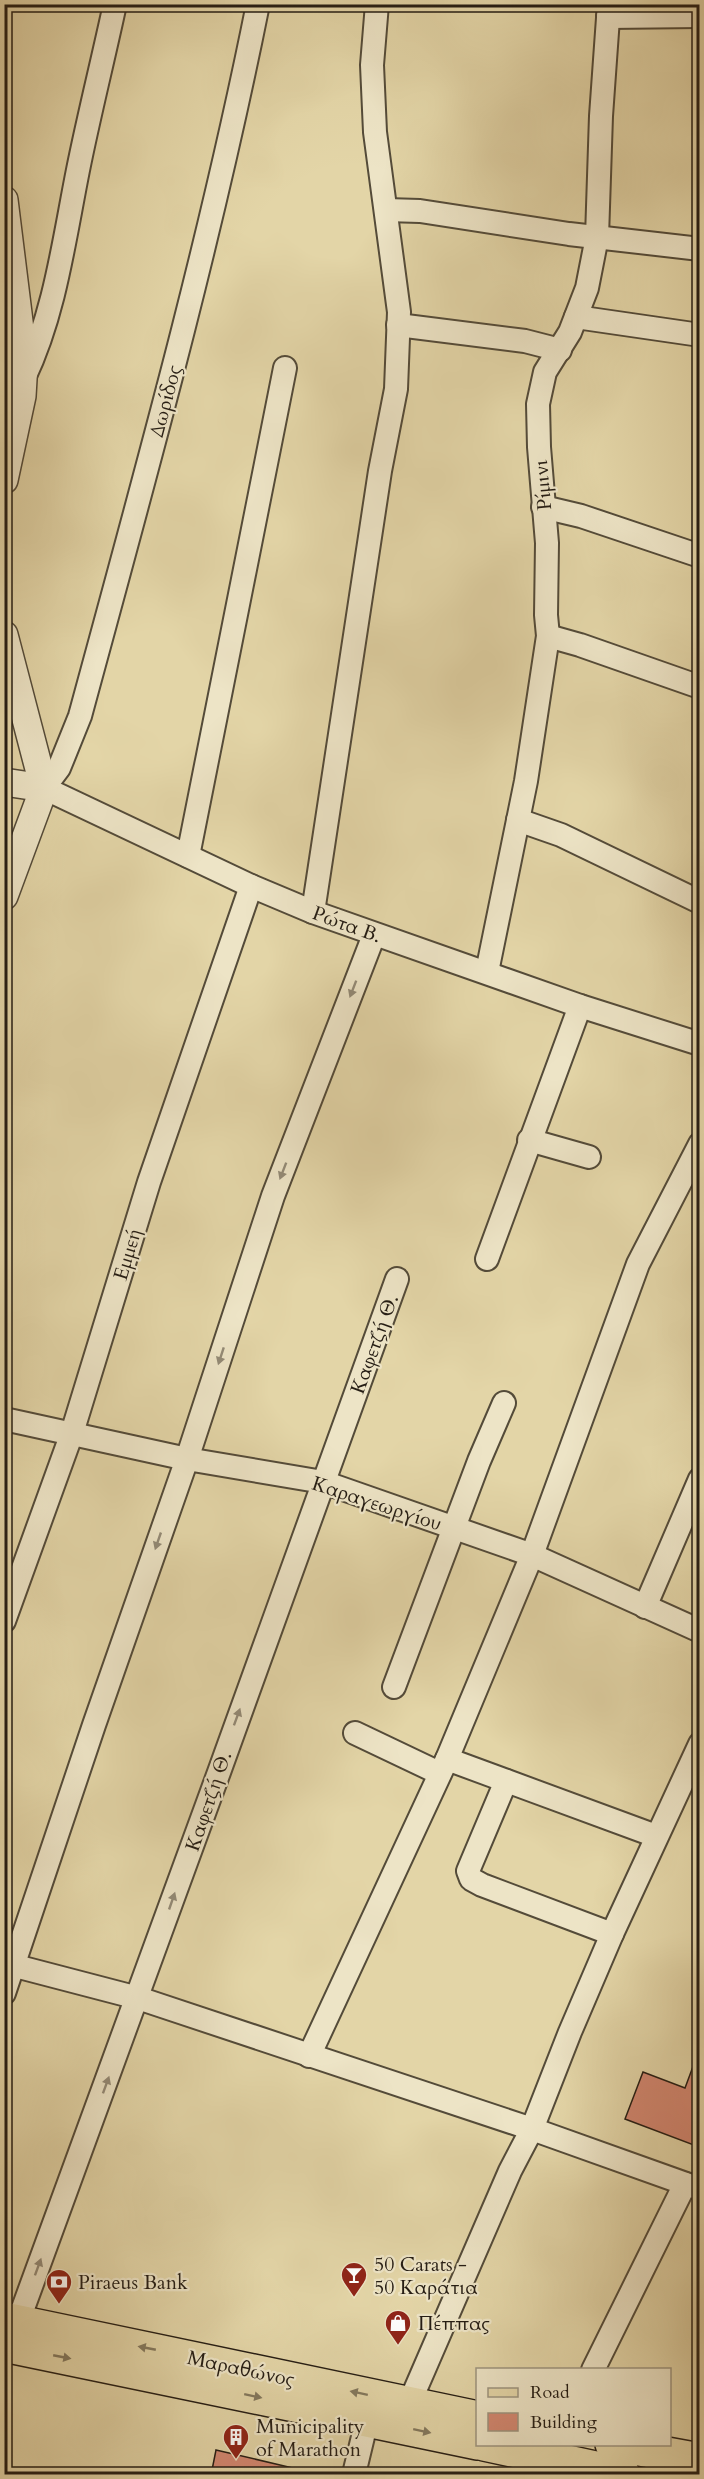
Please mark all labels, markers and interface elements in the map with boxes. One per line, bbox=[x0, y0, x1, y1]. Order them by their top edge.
street label: Δωρίδος bbox=[143, 362, 188, 440]
street label: Ρίμινι bbox=[527, 458, 558, 511]
street label: Ρώτα Β. bbox=[308, 900, 385, 949]
one-way arrow bbox=[348, 980, 357, 998]
one-way arrow bbox=[278, 1163, 288, 1181]
street label: Εμμεή bbox=[107, 1225, 148, 1283]
street label: Καφετζή Θ. bbox=[344, 1291, 405, 1398]
one-way arrow bbox=[215, 1347, 225, 1365]
street label: Καραγεωργίου bbox=[309, 1470, 445, 1537]
one-way arrow bbox=[153, 1532, 163, 1550]
one-way arrow bbox=[233, 1708, 243, 1726]
street label: Καφετζή Θ. bbox=[179, 1748, 238, 1855]
one-way arrow bbox=[168, 1892, 178, 1910]
one-way arrow bbox=[101, 2075, 111, 2093]
place label: 50 Carats - 50 Καράτια bbox=[374, 2251, 478, 2301]
one-way arrow bbox=[34, 2258, 44, 2276]
bar icon: 50 Carats - 50 Καράτια bbox=[339, 2260, 369, 2298]
bank icon: Piraeus Bank bbox=[44, 2267, 74, 2305]
place label: Piraeus Bank bbox=[78, 2269, 188, 2296]
shop icon: Πέππας bbox=[383, 2308, 413, 2346]
place label: Πέππας bbox=[418, 2310, 490, 2337]
one-way arrow bbox=[138, 2343, 157, 2352]
street label: Μαραθώνος bbox=[185, 2344, 298, 2393]
one-way arrow bbox=[53, 2352, 71, 2362]
legend bbox=[476, 2368, 671, 2446]
text: Road bbox=[530, 2380, 570, 2405]
one-way arrow bbox=[349, 2388, 368, 2397]
one-way arrow bbox=[244, 2391, 262, 2401]
text: Building bbox=[530, 2410, 598, 2435]
place label: Municipality of Marathon bbox=[256, 2413, 365, 2463]
building icon: Municipality of Marathon bbox=[221, 2422, 251, 2460]
one-way arrow bbox=[413, 2427, 432, 2437]

